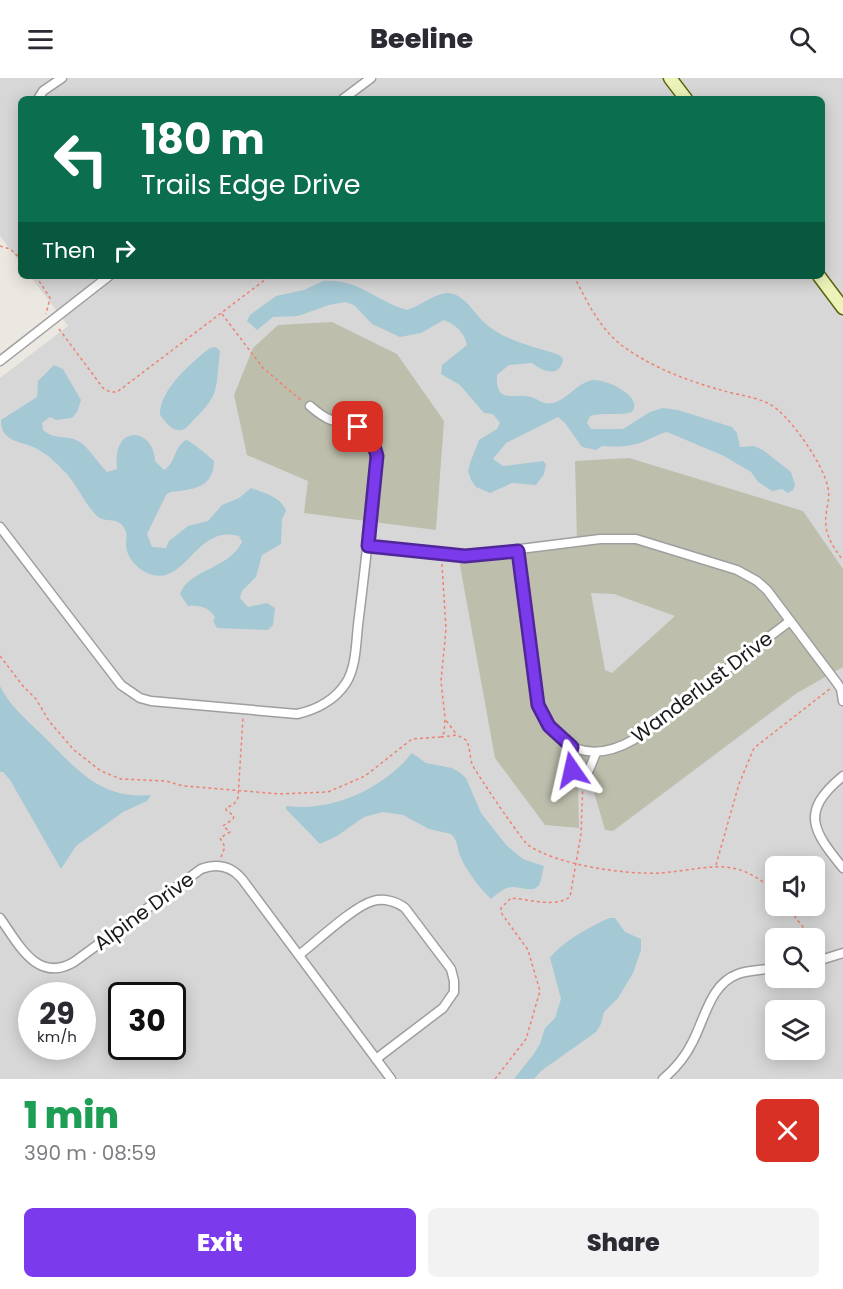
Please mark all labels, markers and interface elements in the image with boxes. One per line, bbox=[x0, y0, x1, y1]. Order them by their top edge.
text: Beeline bbox=[370, 20, 473, 57]
icon: menu bbox=[24, 23, 57, 56]
icon: search bbox=[786, 23, 819, 56]
text: 180 m bbox=[141, 110, 265, 169]
icon: left bbox=[42, 120, 120, 198]
text: Trails Edge Drive bbox=[141, 166, 361, 203]
icon: right bbox=[108, 234, 141, 267]
text: Then bbox=[42, 235, 96, 266]
pin bbox=[332, 401, 383, 452]
icon: arrive bbox=[341, 410, 374, 443]
street label: Wanderlust Drive bbox=[626, 625, 778, 749]
position arrow bbox=[540, 738, 604, 802]
map controls bbox=[765, 856, 825, 1060]
button: sound bbox=[765, 856, 825, 916]
street label: Alpine Drive bbox=[88, 865, 200, 957]
button: search bbox=[765, 928, 825, 988]
speed limit sign: 30 bbox=[108, 982, 186, 1060]
text: 29 bbox=[39, 992, 75, 1035]
button: layers bbox=[765, 1000, 825, 1060]
text: km/h bbox=[37, 1026, 77, 1047]
text: 1 min bbox=[24, 1090, 119, 1141]
button: close bbox=[756, 1099, 819, 1162]
text: 390 m · 08:59 bbox=[24, 1139, 156, 1167]
button: Exit bbox=[24, 1208, 416, 1277]
button: Share bbox=[428, 1208, 819, 1277]

